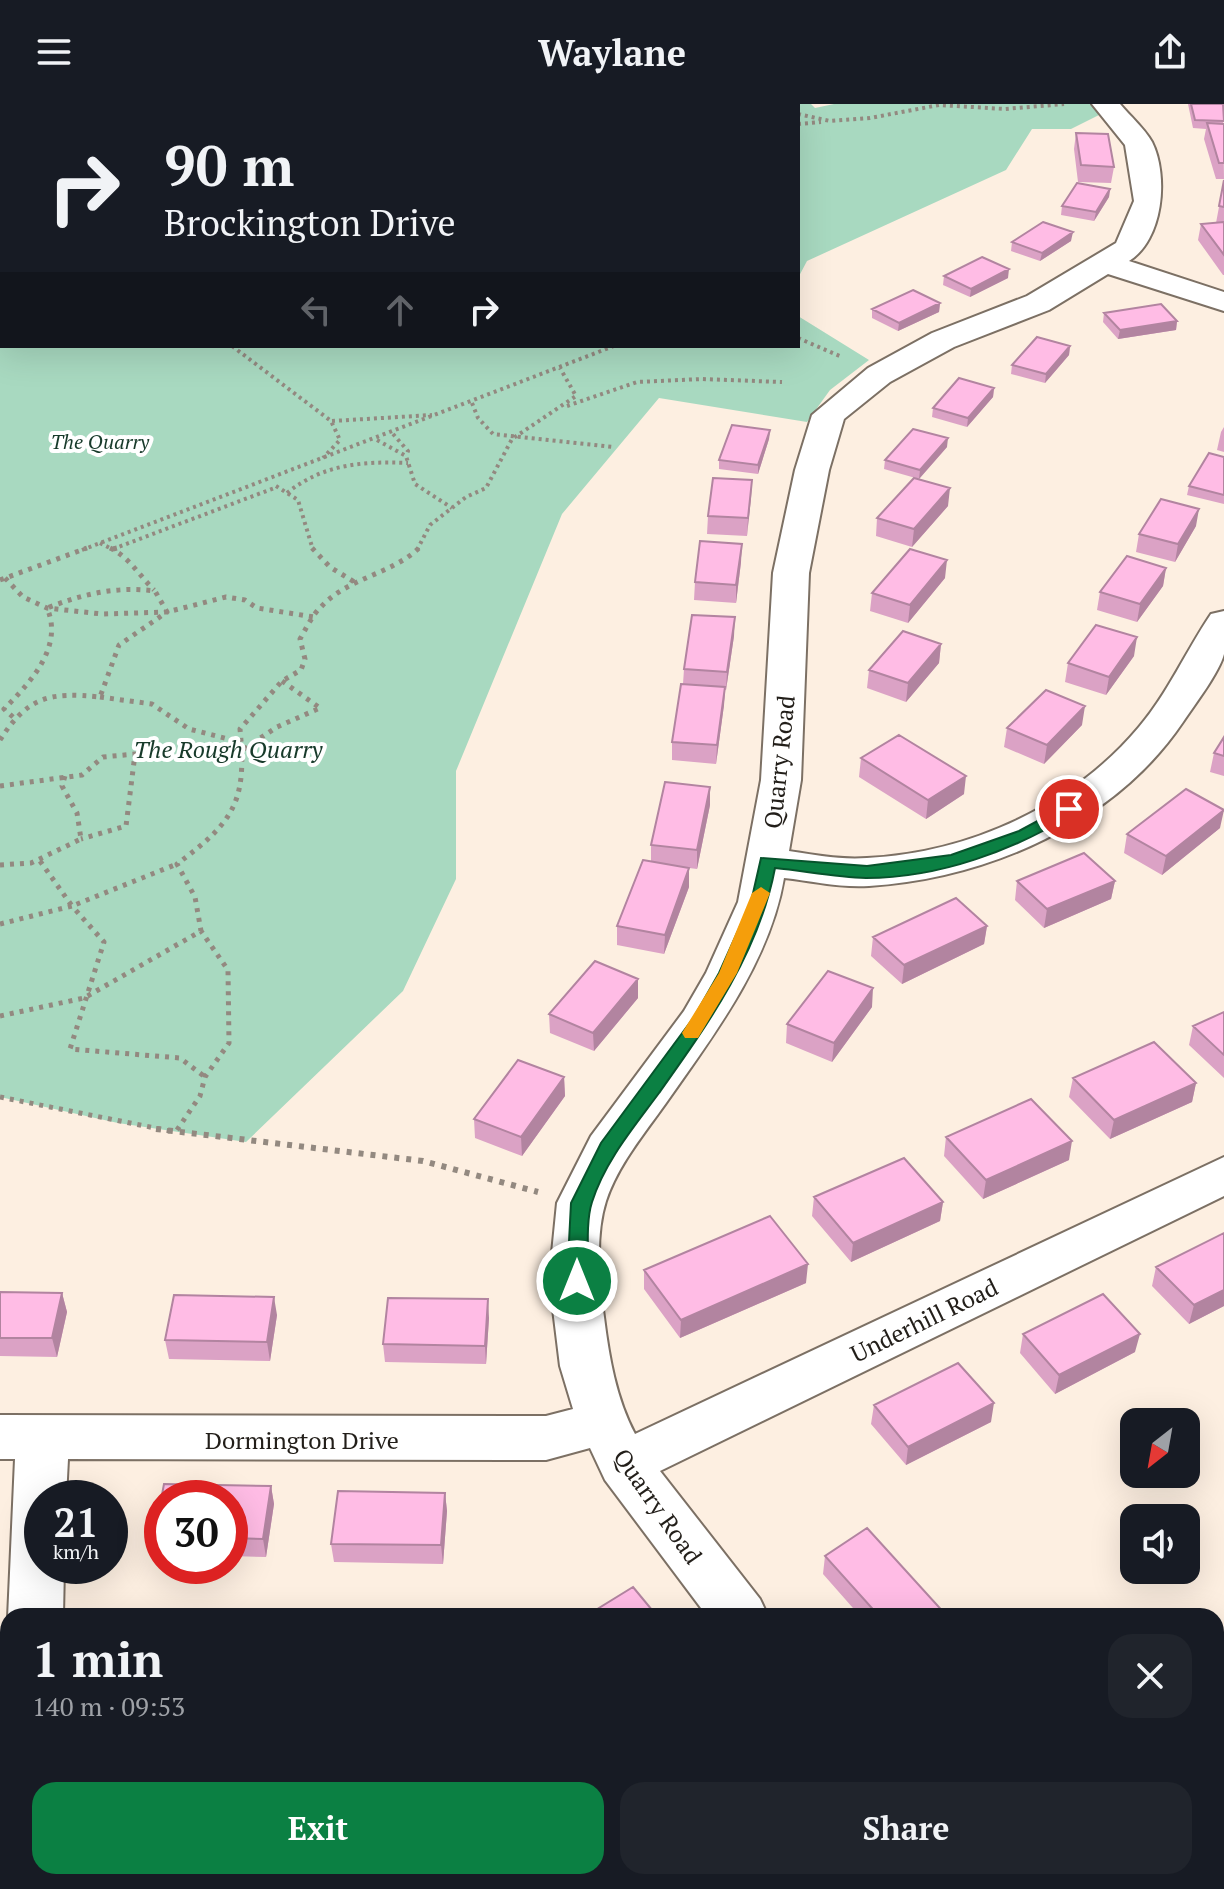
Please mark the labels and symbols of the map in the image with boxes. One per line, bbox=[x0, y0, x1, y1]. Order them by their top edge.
park label: The Quarry bbox=[51, 428, 150, 455]
street label: Quarry Road bbox=[756, 694, 802, 830]
park label: The Rough Quarry bbox=[134, 733, 323, 765]
pin bbox=[1035, 775, 1103, 843]
position arrow bbox=[535, 1239, 619, 1323]
street label: Underhill Road bbox=[845, 1271, 1003, 1369]
north arrow bbox=[1120, 1408, 1200, 1488]
street label: Dormington Drive bbox=[205, 1424, 399, 1456]
street label: Quarry Road bbox=[606, 1442, 710, 1570]
speed limit sign: 30 bbox=[144, 1480, 248, 1584]

